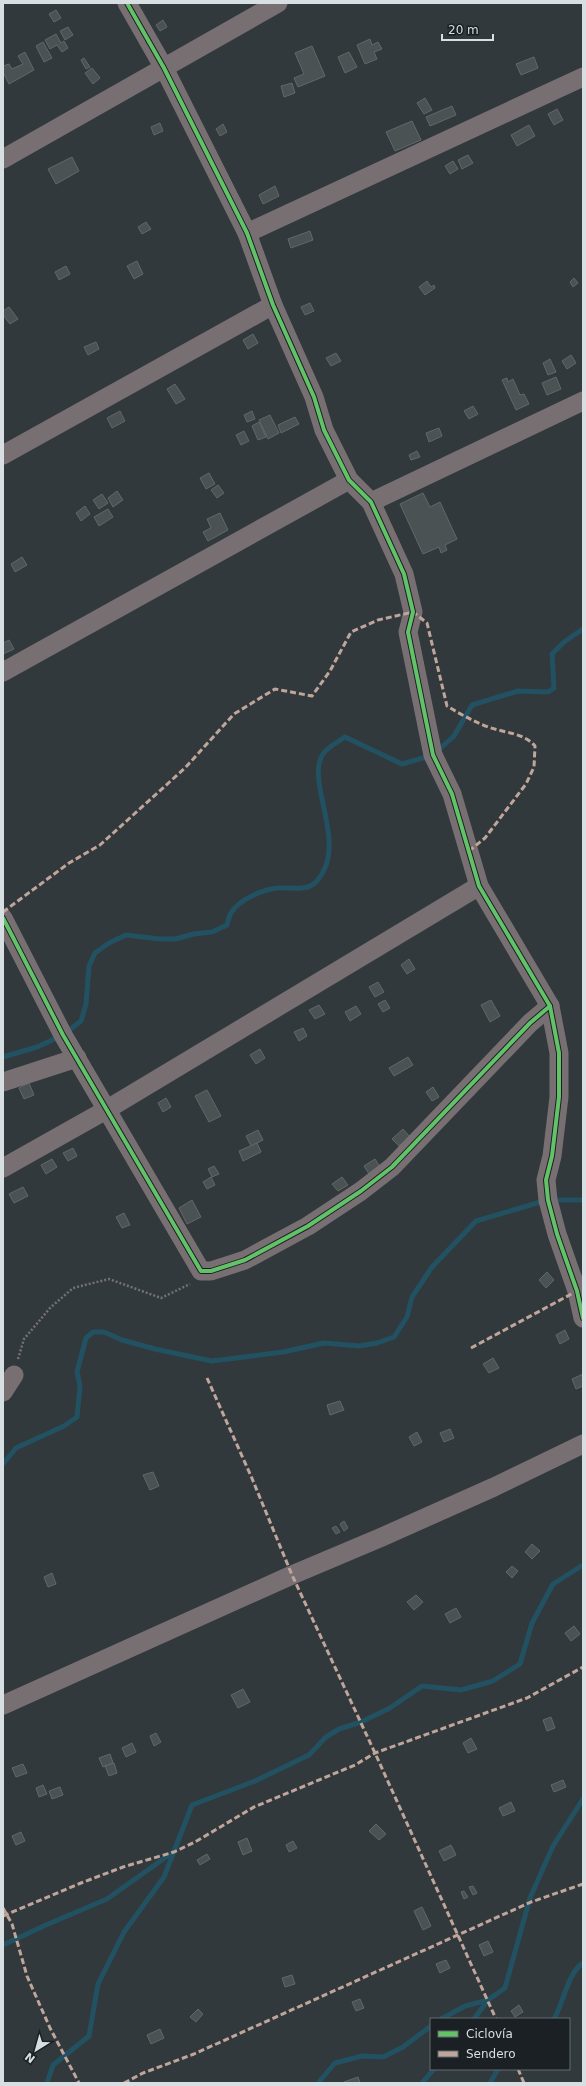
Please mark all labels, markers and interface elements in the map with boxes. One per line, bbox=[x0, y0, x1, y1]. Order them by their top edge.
scale bar bbox=[442, 16, 493, 42]
text: 20 m bbox=[448, 23, 479, 37]
legend bbox=[430, 2018, 570, 2070]
text: Ciclovía bbox=[466, 2027, 513, 2041]
north arrow bbox=[16, 2030, 56, 2070]
text: Sendero bbox=[466, 2047, 516, 2061]
text: N bbox=[23, 2050, 38, 2066]

